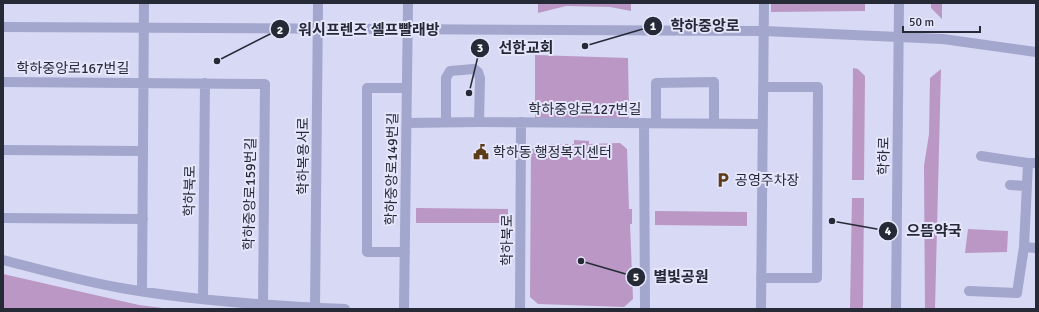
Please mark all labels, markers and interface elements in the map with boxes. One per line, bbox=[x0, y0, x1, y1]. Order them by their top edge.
scale bar bbox=[903, 8, 980, 34]
callout: 학하중앙로 bbox=[643, 12, 748, 39]
text: 50 m bbox=[909, 15, 934, 30]
callout: 워시프렌즈 셀프빨래방 bbox=[270, 16, 447, 43]
text: 학하중앙로 bbox=[670, 17, 740, 35]
text: 1 bbox=[650, 19, 657, 34]
text: 워시프렌즈 셀프빨래방 bbox=[298, 21, 440, 39]
text: 2 bbox=[277, 23, 283, 38]
callout: 선한교회 bbox=[470, 34, 561, 61]
text: 선한교회 bbox=[498, 39, 554, 57]
text: 3 bbox=[477, 41, 483, 56]
street label: 학하중앙로167번길 bbox=[17, 60, 129, 77]
street label: 학하중앙로127번길 bbox=[529, 101, 641, 118]
street label: 학하중앙로149번길 bbox=[383, 112, 401, 226]
street label: 학하복용서로 bbox=[295, 117, 312, 195]
street label: 학하로 bbox=[875, 136, 893, 175]
street label: 학하중앙로159번길 bbox=[241, 137, 259, 251]
public building icon: 학하동 행정복지센터 bbox=[472, 143, 490, 161]
place label: 학하동 행정복지센터 bbox=[493, 144, 612, 161]
street label: 학하북로 bbox=[181, 165, 199, 217]
parking icon: 공영주차장 bbox=[714, 171, 732, 189]
place label: 공영주차장 bbox=[735, 172, 800, 189]
street label: 학하북로 bbox=[499, 214, 516, 266]
callout: 으뜸약국 bbox=[878, 217, 970, 244]
text: 으뜸약국 bbox=[906, 222, 962, 240]
text: 4 bbox=[885, 224, 892, 239]
callout: 별빛공원 bbox=[626, 263, 717, 290]
text: 별빛공원 bbox=[653, 268, 709, 286]
text: 5 bbox=[633, 270, 639, 285]

